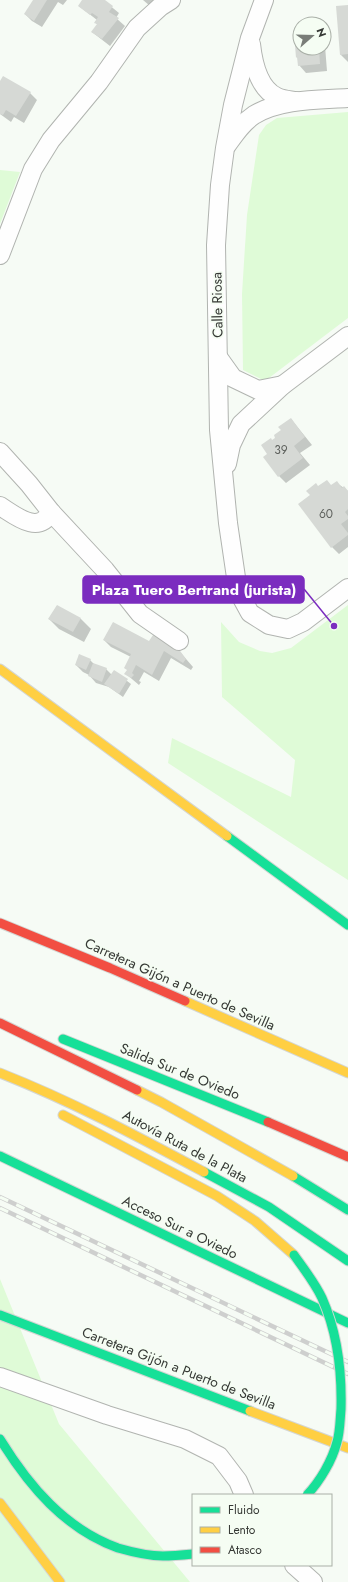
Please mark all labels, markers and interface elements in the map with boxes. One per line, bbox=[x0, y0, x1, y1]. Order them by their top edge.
north arrow bbox=[292, 16, 332, 56]
text: N bbox=[312, 26, 330, 39]
street label: Calle Riosa bbox=[206, 272, 228, 338]
house number: 39 bbox=[274, 441, 288, 459]
house number: 60 bbox=[319, 505, 333, 523]
callout: Plaza Tuero Bertrand (jurista) bbox=[83, 576, 304, 603]
text: Plaza Tuero Bertrand (jurista) bbox=[92, 579, 296, 601]
street label: Carretera Gijón a Puerto de Sevilla bbox=[82, 933, 278, 1035]
street label: Salida Sur de Oviedo bbox=[117, 1038, 243, 1104]
street label: Autovía Ruta de la Plata bbox=[119, 1105, 251, 1187]
street label: Acceso Sur a Oviedo bbox=[119, 1190, 241, 1264]
street label: Carretera Gijón a Puerto de Sevilla bbox=[79, 1322, 279, 1414]
legend bbox=[192, 1494, 332, 1566]
text: Fluido bbox=[228, 1501, 260, 1519]
text: Lento bbox=[228, 1521, 256, 1539]
text: Atasco bbox=[228, 1541, 262, 1559]

